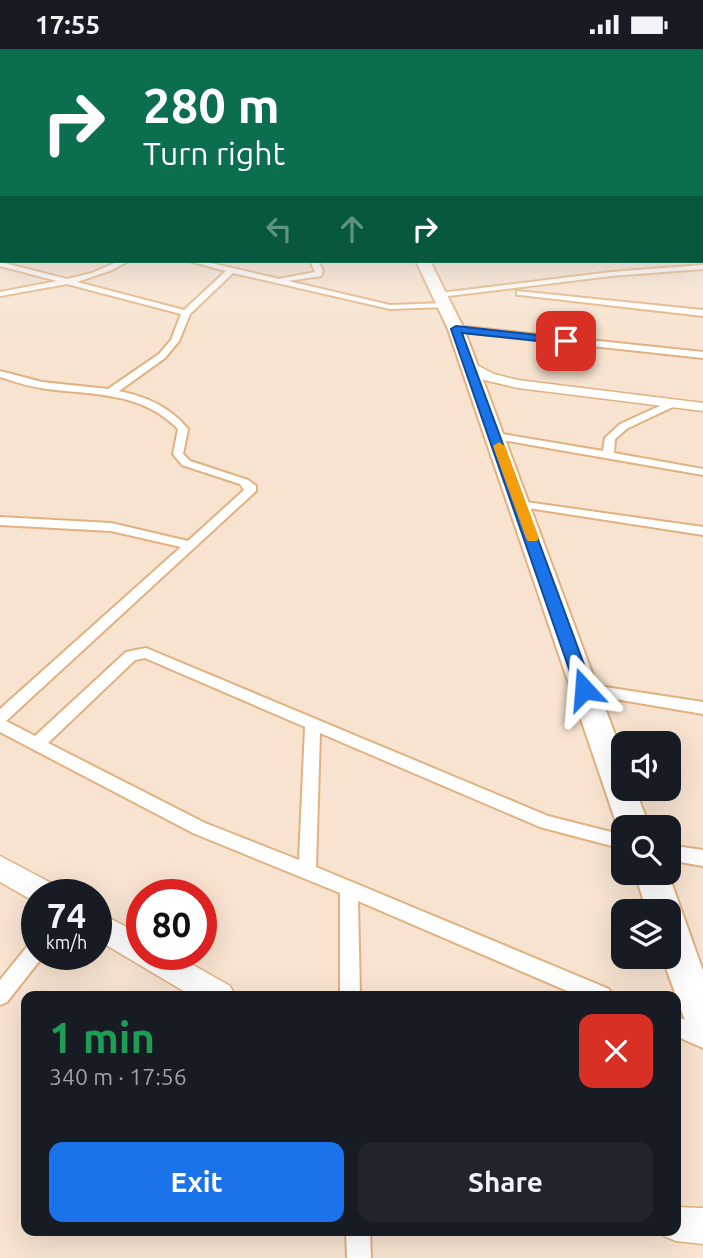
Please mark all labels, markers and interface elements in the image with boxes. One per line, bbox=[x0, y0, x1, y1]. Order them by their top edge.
text: 17:55 bbox=[35, 10, 100, 39]
icon: right bbox=[28, 77, 119, 168]
text: 280 m bbox=[143, 77, 280, 132]
text: Turn right bbox=[143, 135, 285, 171]
icon: left bbox=[260, 210, 298, 248]
icon: ahead bbox=[333, 210, 371, 248]
icon: right bbox=[406, 210, 444, 248]
pin bbox=[536, 311, 596, 371]
icon: arrive bbox=[547, 322, 585, 360]
position arrow bbox=[547, 652, 621, 726]
map controls bbox=[611, 731, 681, 969]
button: sound bbox=[611, 731, 681, 801]
button: search bbox=[611, 815, 681, 885]
speed limit sign: 80 bbox=[126, 879, 217, 970]
text: 74 bbox=[47, 895, 86, 935]
button: layers bbox=[611, 899, 681, 969]
text: km/h bbox=[46, 932, 87, 952]
text: 1 min bbox=[49, 1014, 155, 1061]
button: close bbox=[579, 1014, 653, 1088]
text: 340 m · 17:56 bbox=[49, 1064, 187, 1089]
button: Exit bbox=[49, 1142, 344, 1222]
button: Share bbox=[358, 1142, 653, 1222]

